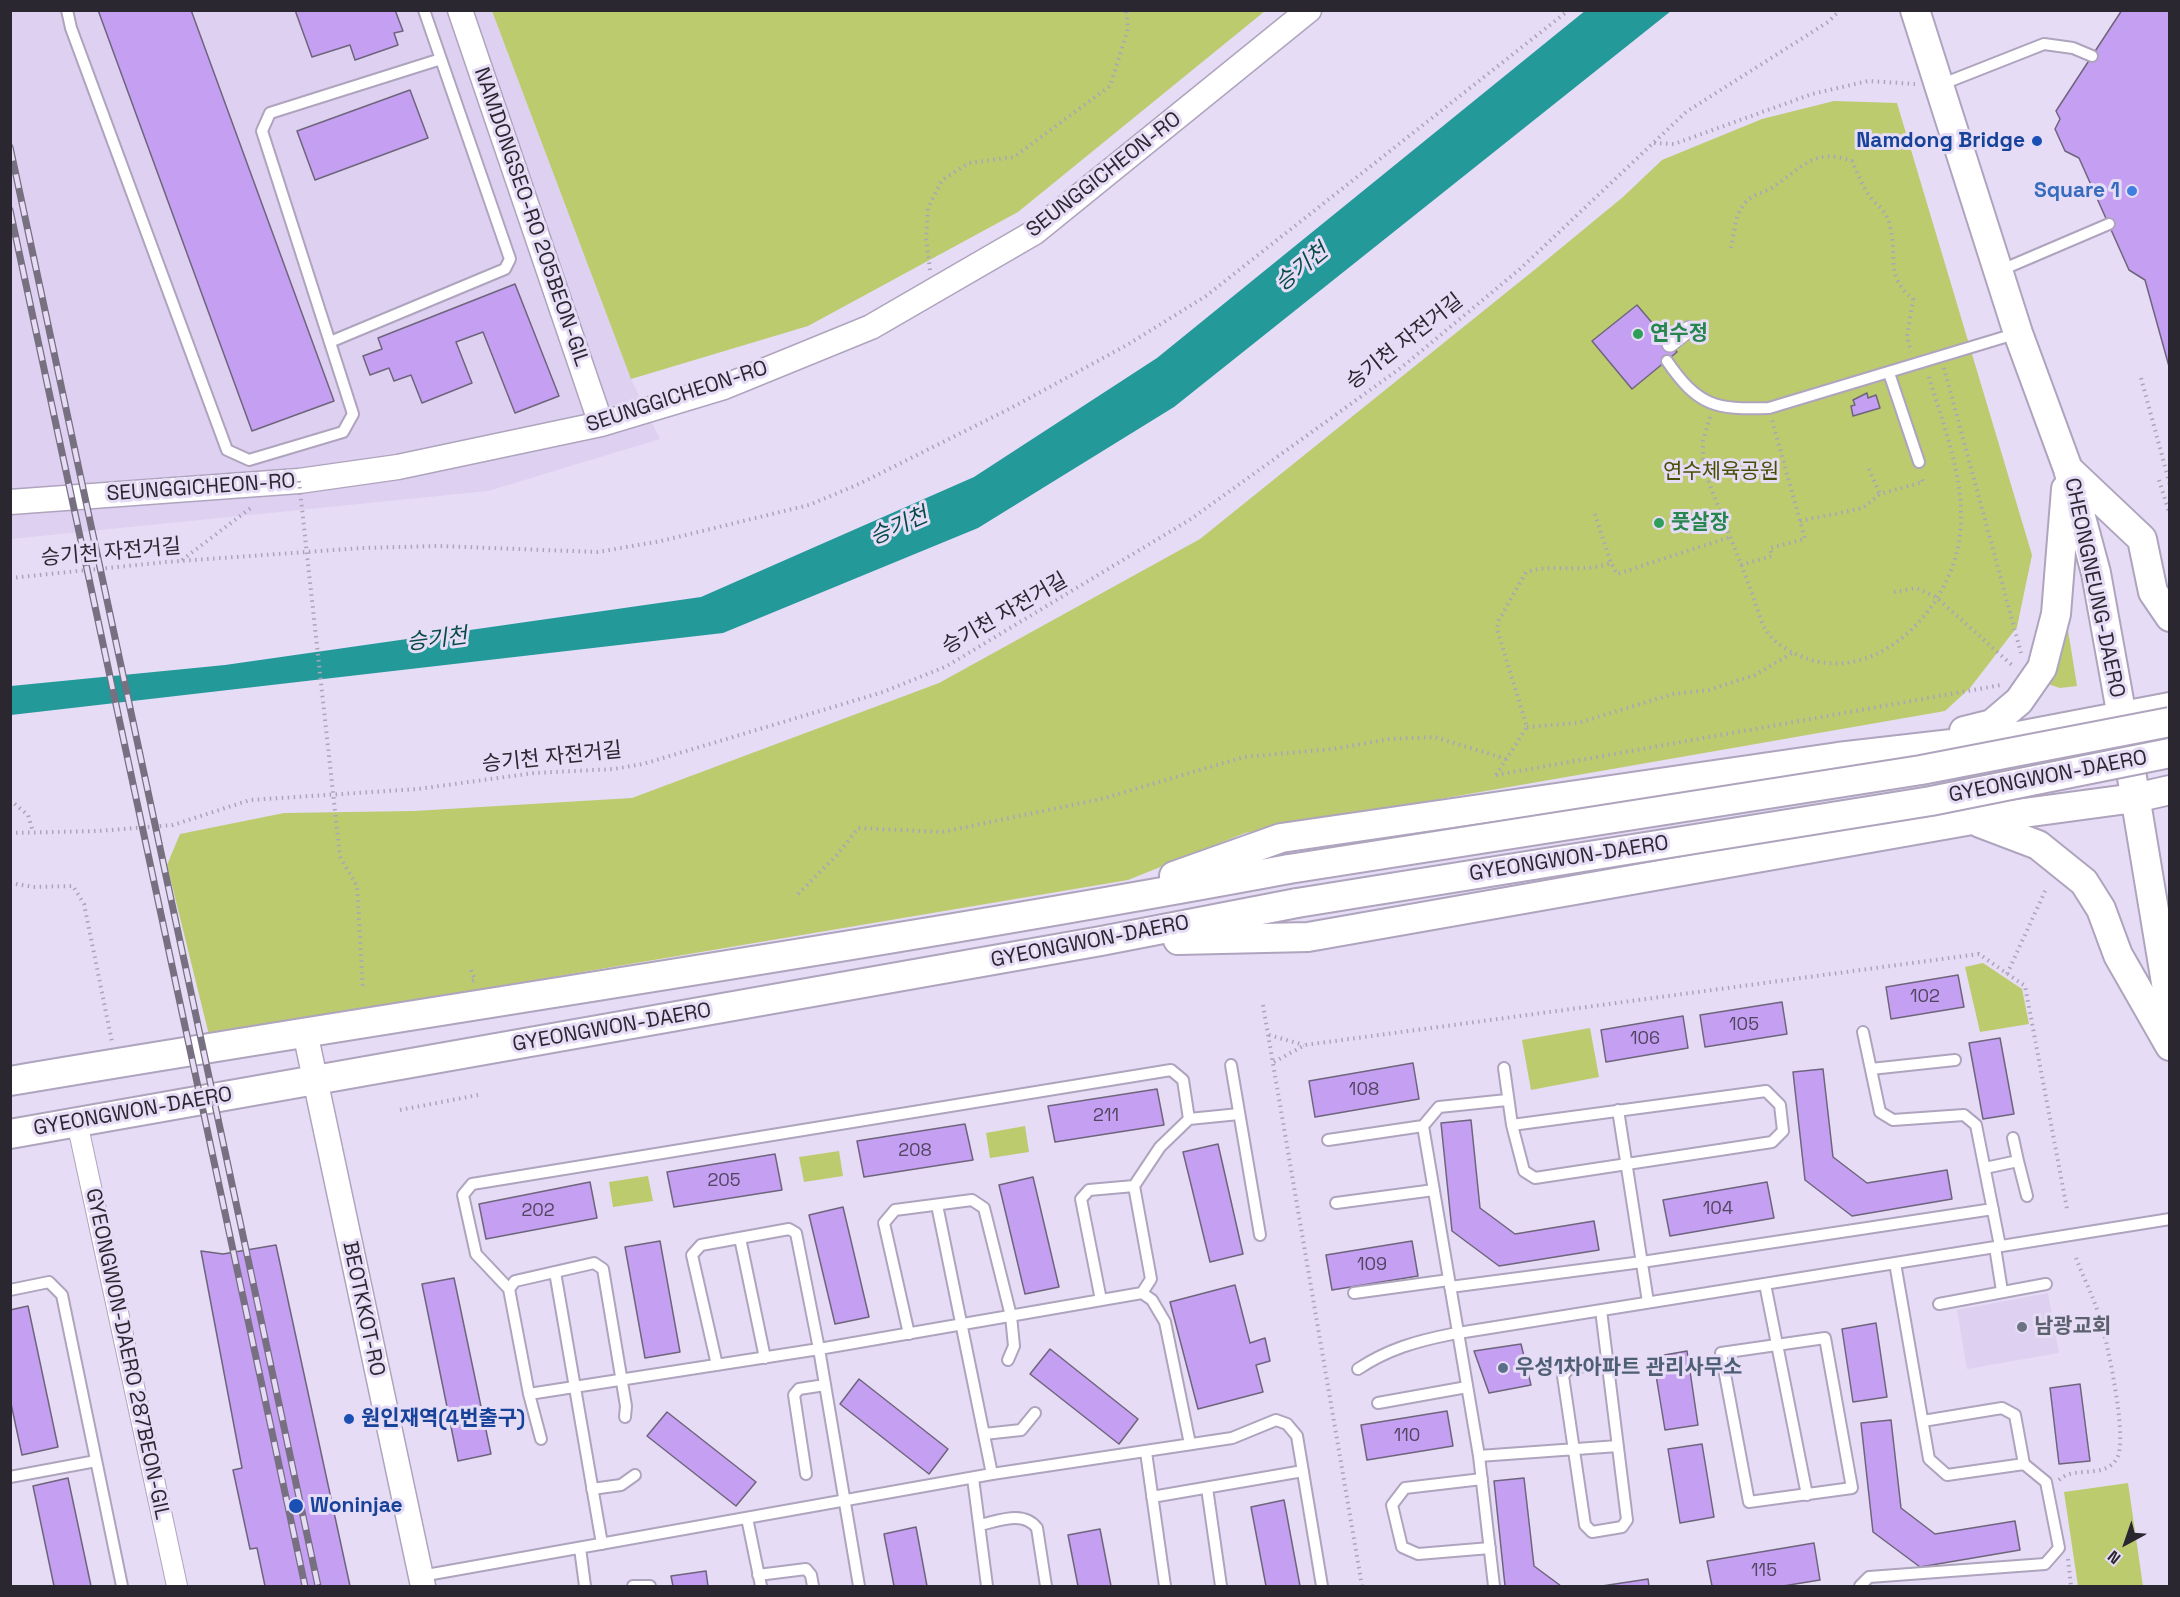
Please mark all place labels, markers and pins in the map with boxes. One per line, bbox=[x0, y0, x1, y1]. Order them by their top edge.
place label: Namdong Bridge bbox=[1856, 128, 2025, 154]
marker: Namdong Bridge bbox=[2030, 134, 2044, 148]
place label: Square 1 bbox=[2034, 178, 2120, 204]
marker: Square 1 bbox=[2125, 184, 2139, 198]
place label: 연수정 bbox=[1650, 321, 1708, 347]
marker: 연수정 bbox=[1631, 327, 1645, 341]
place label: 풋살장 bbox=[1671, 510, 1729, 536]
marker: 풋살장 bbox=[1652, 516, 1666, 530]
place label: 남광교회 bbox=[2034, 1314, 2111, 1340]
marker: 남광교회 bbox=[2015, 1320, 2029, 1334]
place label: 우성1차아파트 관리사무소 bbox=[1515, 1355, 1742, 1381]
marker: 우성1차아파트 관리사무소 bbox=[1496, 1361, 1510, 1375]
place label: 원인재역(4번출구) bbox=[361, 1406, 525, 1432]
marker: 원인재역(4번출구) bbox=[342, 1412, 356, 1426]
place label: Woninjae bbox=[310, 1493, 403, 1519]
marker: Woninjae bbox=[287, 1497, 305, 1515]

